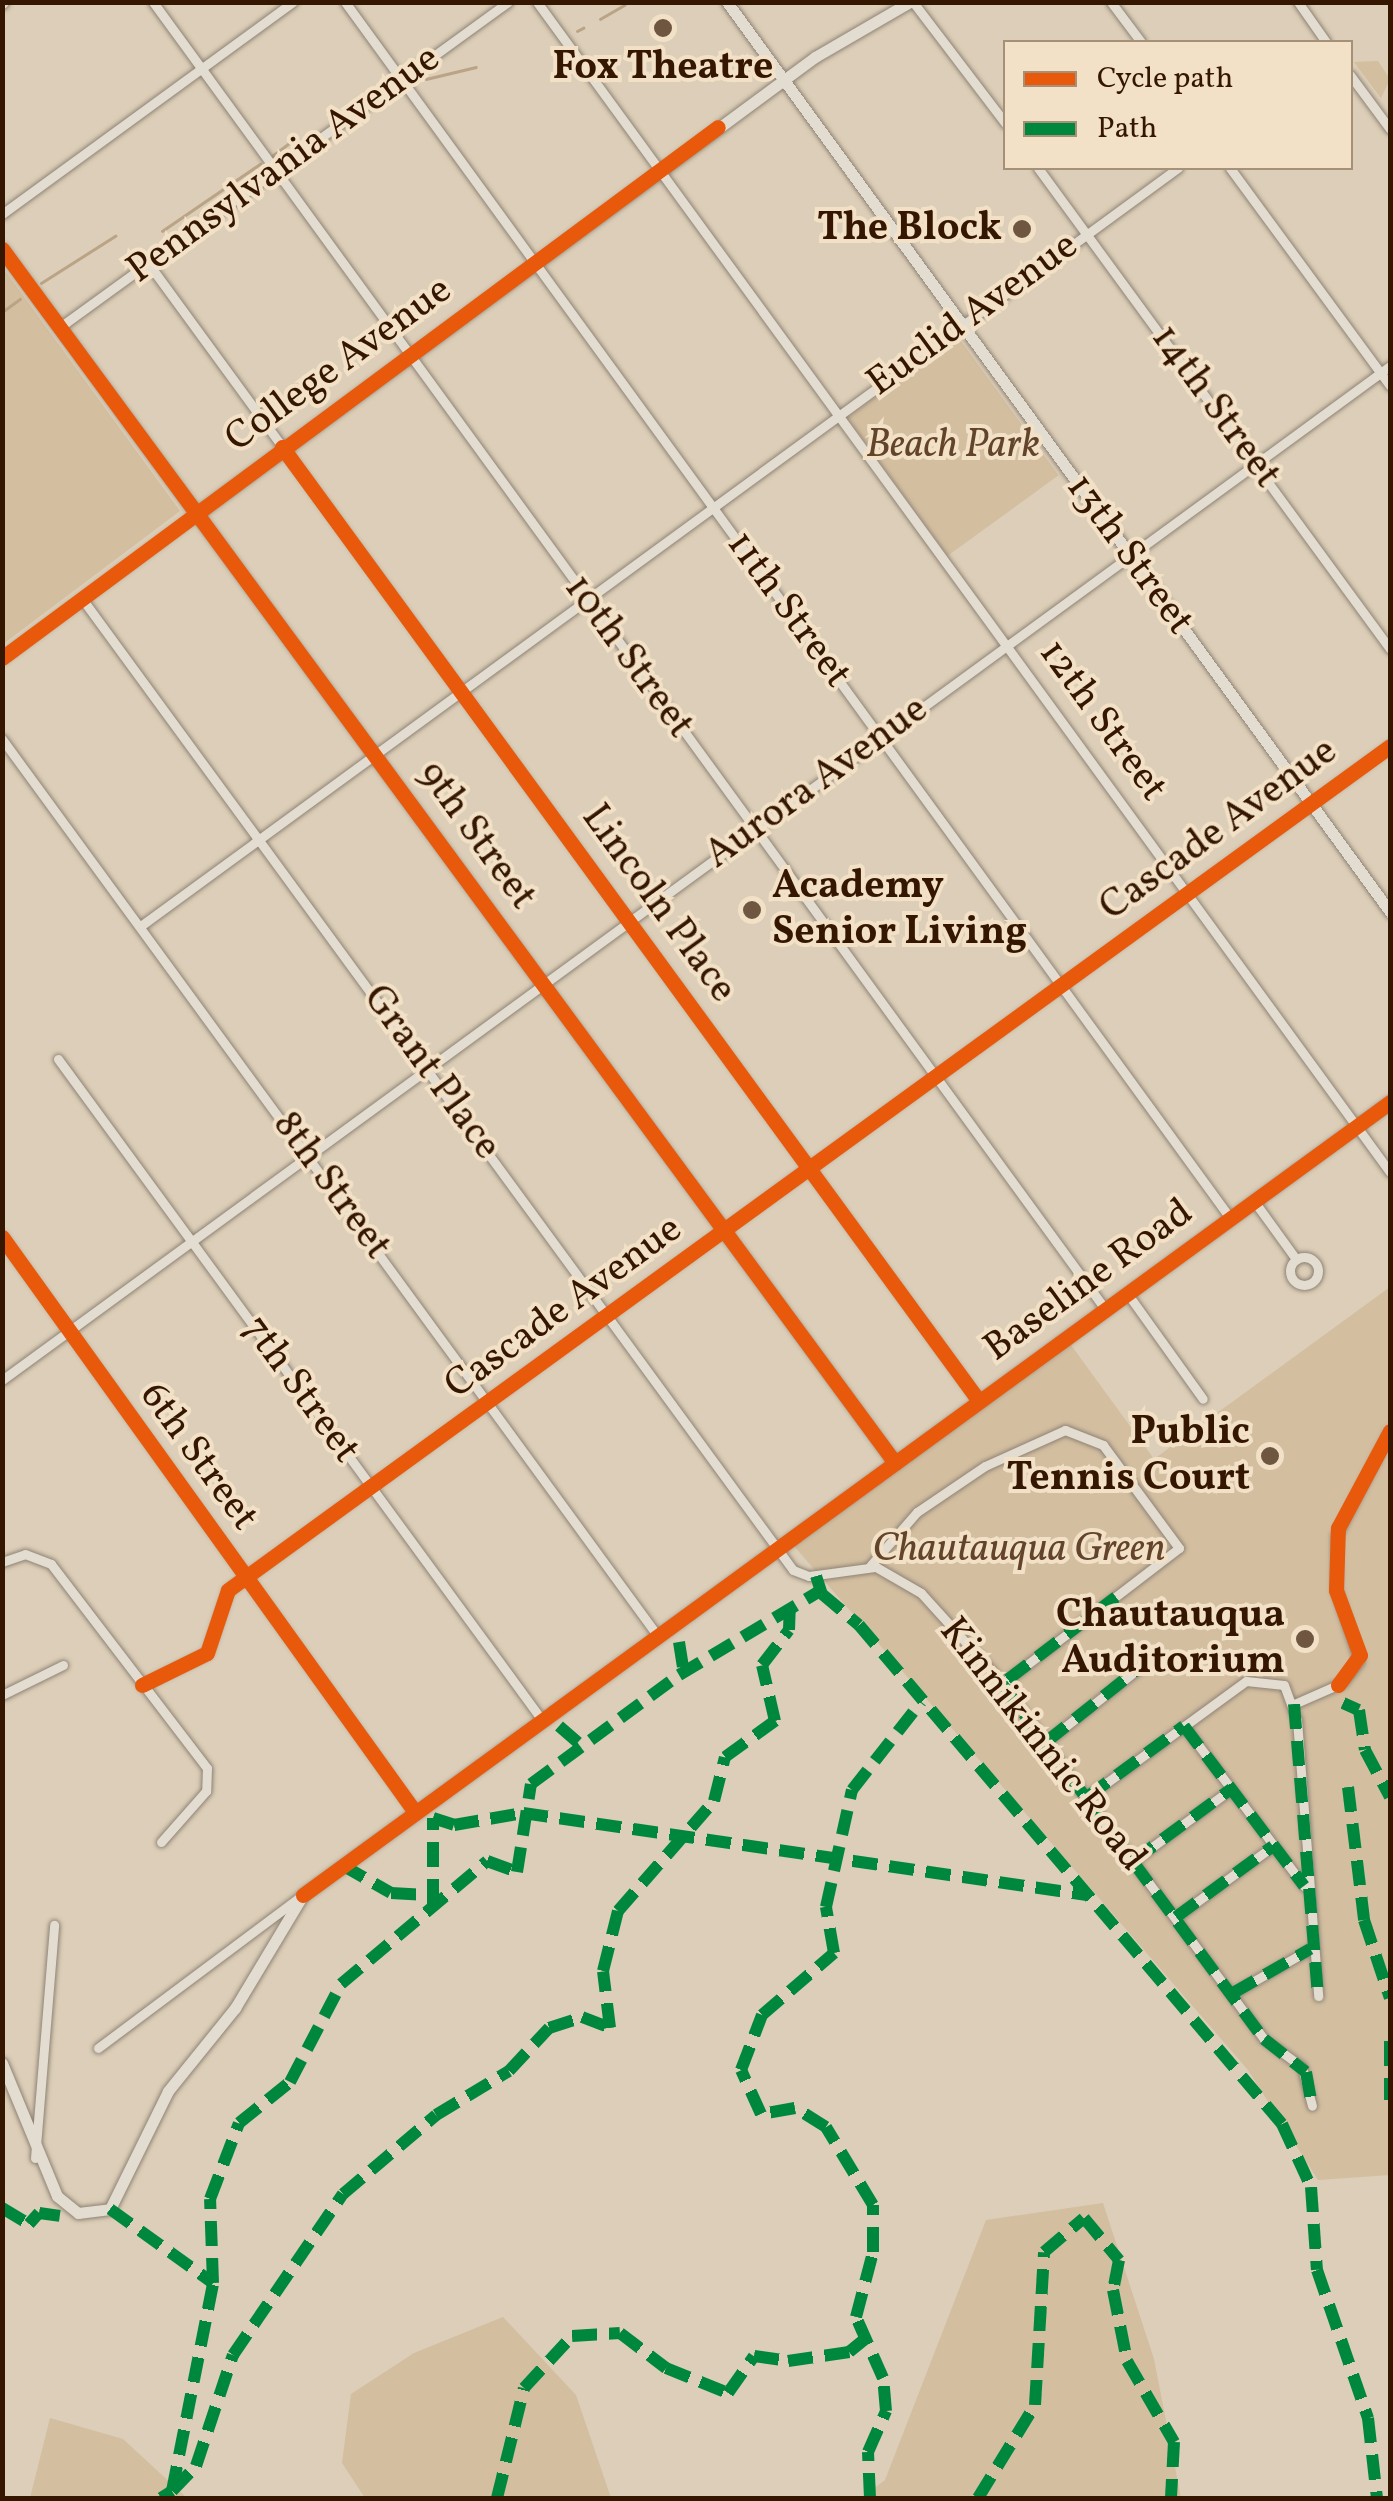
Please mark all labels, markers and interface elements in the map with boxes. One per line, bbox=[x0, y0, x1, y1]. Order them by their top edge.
marker: Fox Theatre bbox=[652, 17, 674, 39]
street label: Pennsylvania Avenue bbox=[118, 35, 450, 295]
legend bbox=[1003, 40, 1353, 170]
place label: Fox Theatre bbox=[552, 44, 774, 92]
text: Cycle path bbox=[1097, 58, 1233, 100]
text: Path bbox=[1097, 108, 1157, 150]
place label: The Block bbox=[817, 205, 1002, 253]
marker: The Block bbox=[1011, 218, 1033, 240]
street label: Euclid Avenue bbox=[858, 222, 1088, 408]
street label: College Avenue bbox=[216, 267, 462, 463]
street label: 14th Street bbox=[1140, 316, 1290, 498]
park label: Beach Park bbox=[866, 422, 1040, 470]
street label: 13th Street bbox=[1055, 465, 1203, 645]
street label: 11th Street bbox=[715, 522, 861, 698]
street label: 10th Street bbox=[553, 566, 703, 748]
street label: 12th Street bbox=[1027, 631, 1177, 811]
street label: Aurora Avenue bbox=[696, 686, 938, 880]
street label: Cascade Avenue bbox=[1091, 728, 1347, 932]
street label: 9th Street bbox=[406, 753, 546, 919]
street label: Lincoln Place bbox=[570, 796, 746, 1012]
place label: Academy Senior Living bbox=[772, 863, 1027, 957]
marker: Academy Senior Living bbox=[741, 899, 763, 921]
street label: Grant Place bbox=[352, 976, 510, 1170]
street label: 8th Street bbox=[261, 1103, 401, 1269]
street label: Baseline Road bbox=[975, 1189, 1203, 1373]
street label: Cascade Avenue bbox=[436, 1206, 692, 1410]
street label: 7th Street bbox=[231, 1307, 369, 1473]
street label: 6th Street bbox=[128, 1374, 268, 1540]
place label: Public Tennis Court bbox=[1006, 1409, 1250, 1503]
marker: Public Tennis Court bbox=[1259, 1445, 1281, 1467]
park label: Chautauqua Green bbox=[873, 1526, 1165, 1574]
place label: Chautauqua Auditorium bbox=[1056, 1592, 1285, 1686]
street label: Kinnikinnic Road bbox=[928, 1609, 1156, 1881]
marker: Chautauqua Auditorium bbox=[1294, 1628, 1316, 1650]

